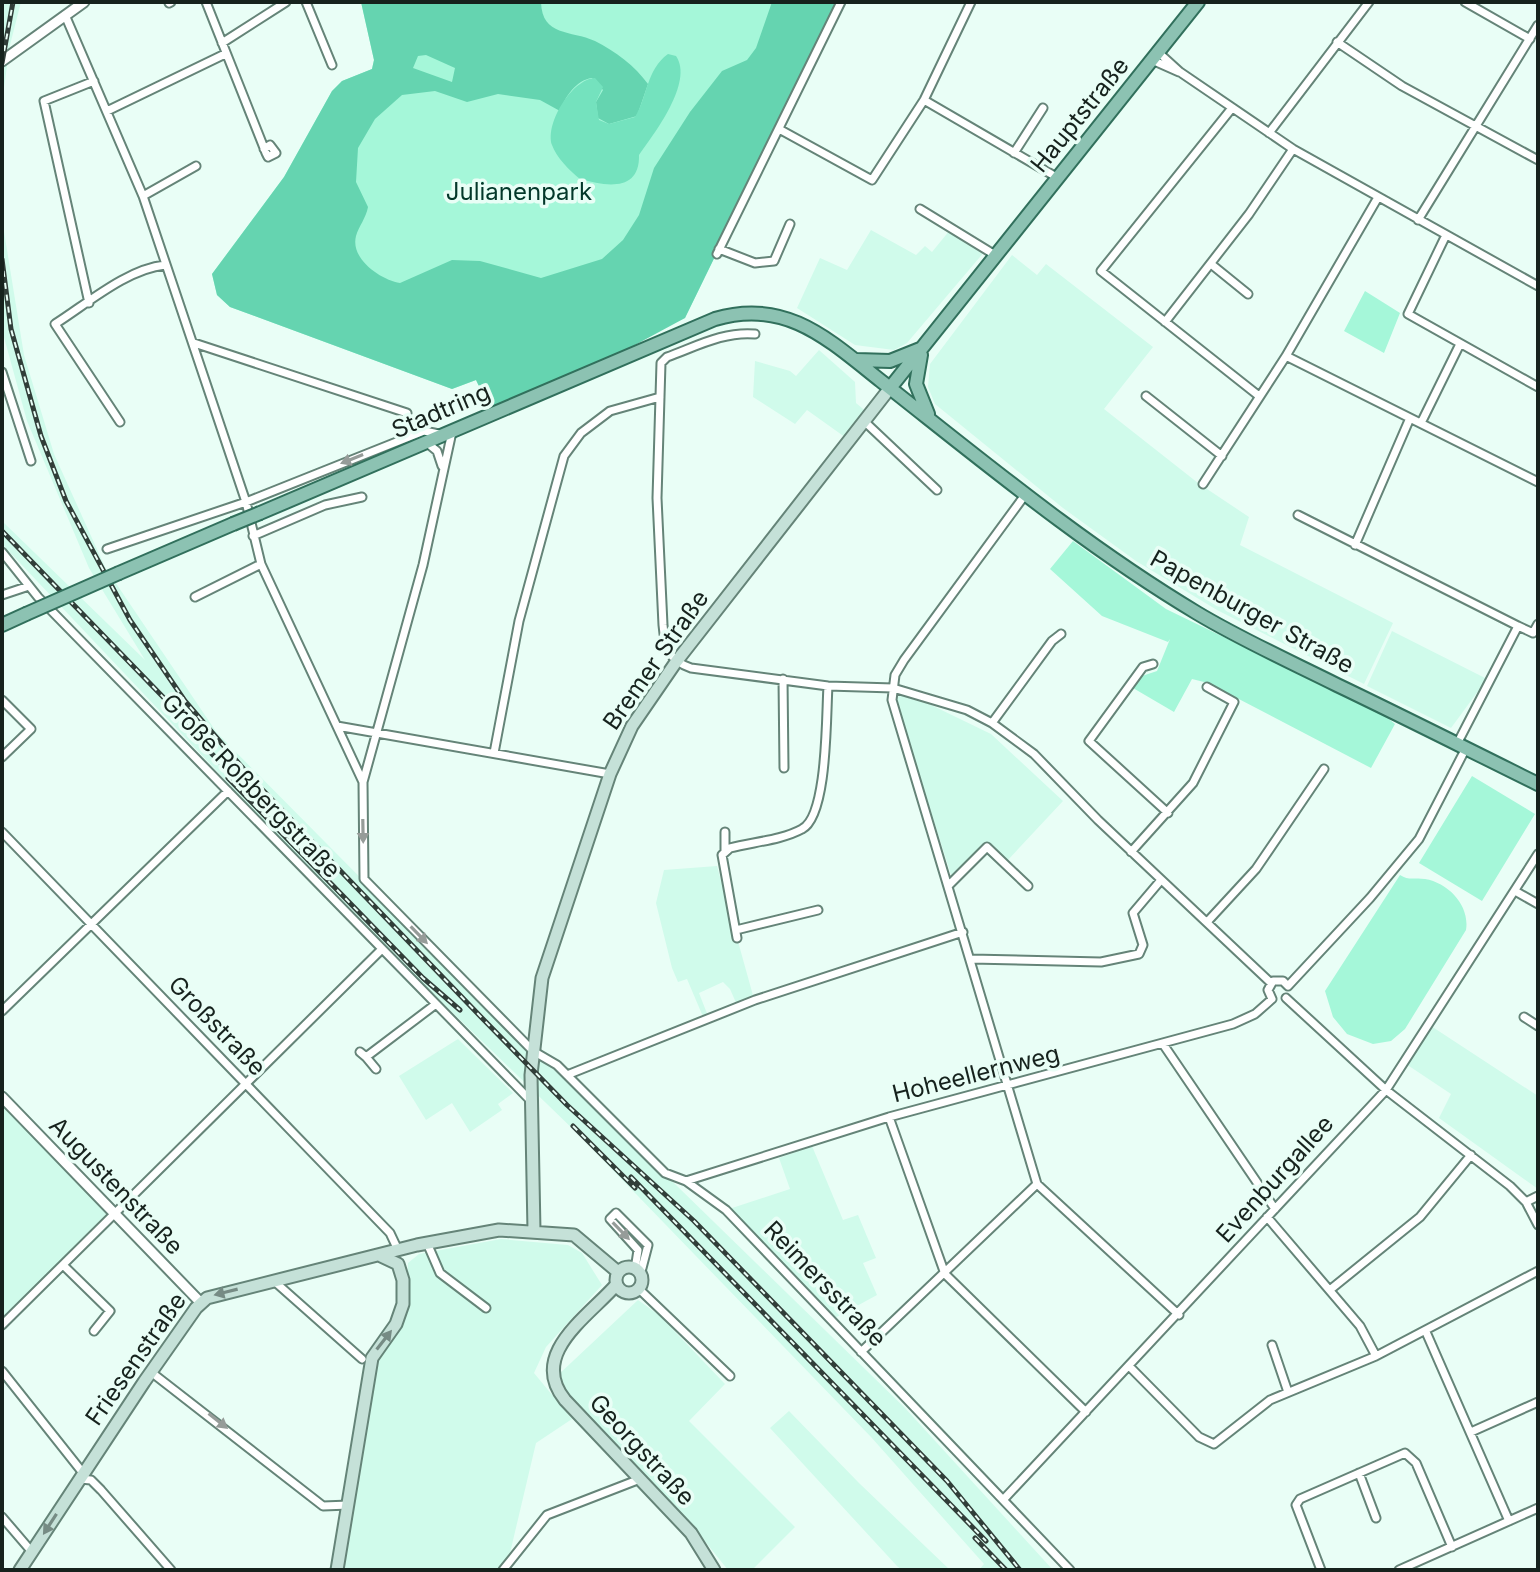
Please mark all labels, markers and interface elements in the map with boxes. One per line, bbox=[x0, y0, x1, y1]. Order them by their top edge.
street label: Hauptstraße bbox=[1024, 51, 1135, 178]
park label: Julianenpark bbox=[446, 177, 592, 206]
street label: Stadtring bbox=[387, 377, 494, 444]
one-way arrow bbox=[340, 453, 364, 466]
street label: Papenburger Straße bbox=[1145, 544, 1359, 680]
street label: Bremer Straße bbox=[597, 584, 714, 735]
street label: Große Roßbergstraße bbox=[156, 688, 347, 884]
one-way arrow bbox=[357, 819, 370, 844]
one-way arrow bbox=[409, 925, 428, 944]
street label: Großstraße bbox=[163, 970, 272, 1082]
street label: Hoheellernweg bbox=[889, 1039, 1063, 1108]
street label: Evenburgallee bbox=[1210, 1109, 1339, 1248]
street label: Augustenstraße bbox=[43, 1111, 189, 1260]
street label: Reimersstraße bbox=[758, 1215, 893, 1353]
one-way arrow bbox=[612, 1221, 630, 1240]
street label: Friesenstraße bbox=[79, 1287, 192, 1431]
one-way arrow bbox=[214, 1287, 239, 1299]
one-way arrow bbox=[375, 1330, 392, 1350]
street label: Georgstraße bbox=[584, 1388, 701, 1511]
one-way arrow bbox=[208, 1413, 229, 1429]
one-way arrow bbox=[43, 1513, 57, 1535]

